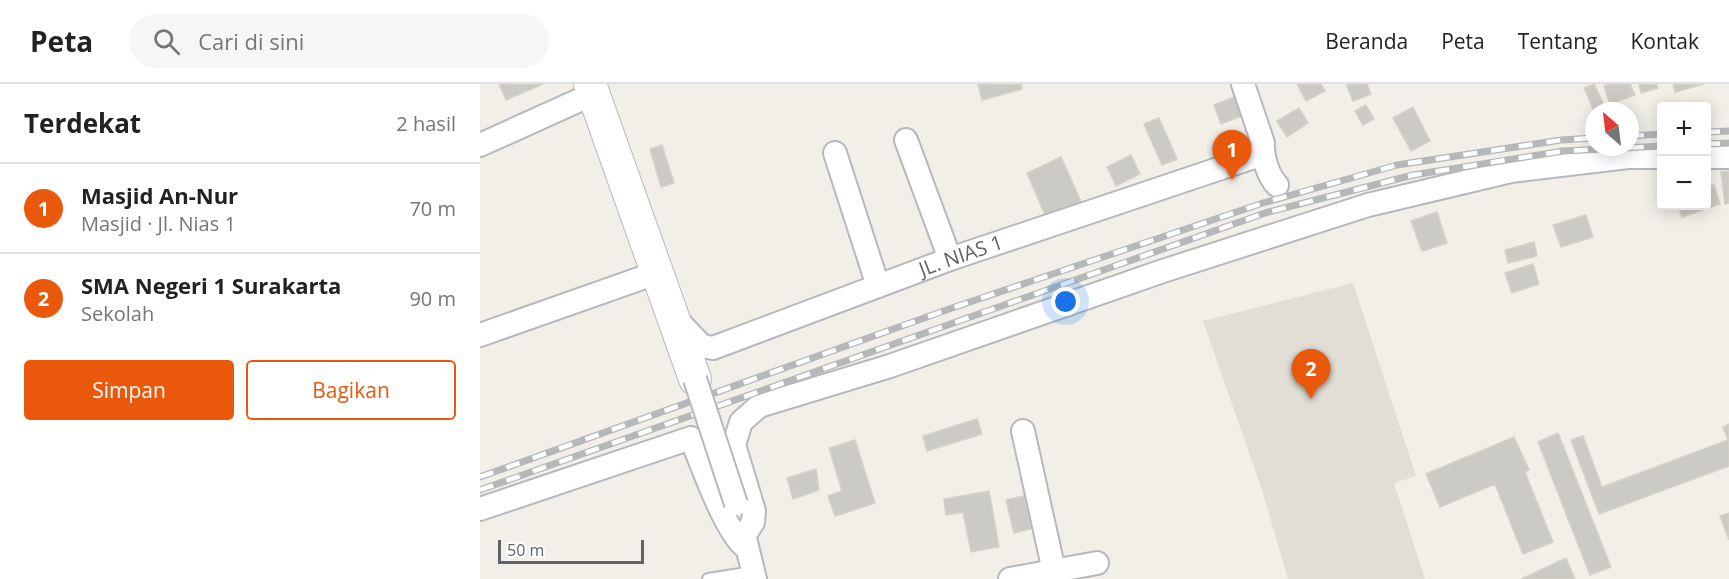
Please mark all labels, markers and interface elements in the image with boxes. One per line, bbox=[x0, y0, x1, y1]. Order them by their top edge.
search box bbox=[129, 14, 549, 68]
text: Peta bbox=[30, 22, 93, 60]
icon: search bbox=[150, 25, 183, 58]
text: Cari di sini bbox=[198, 26, 304, 56]
text: Beranda bbox=[1325, 27, 1408, 55]
text: Peta bbox=[1441, 27, 1485, 55]
text: Tentang bbox=[1518, 27, 1597, 55]
text: Kontak bbox=[1630, 27, 1699, 55]
north arrow bbox=[1585, 102, 1639, 156]
map controls bbox=[1657, 102, 1711, 210]
button: + bbox=[1657, 102, 1711, 156]
text: Terdekat bbox=[24, 105, 141, 141]
text: 2 hasil bbox=[396, 110, 456, 137]
pin: 1 bbox=[1212, 130, 1251, 180]
button: − bbox=[1657, 156, 1711, 210]
text: Masjid An-Nur bbox=[81, 180, 238, 210]
text: 1 bbox=[38, 195, 49, 222]
text: 70 m bbox=[409, 195, 456, 222]
text: Masjid · Jl. Nias 1 bbox=[81, 210, 236, 237]
street label: JL. NIAS 1 bbox=[913, 228, 1006, 283]
text: SMA Negeri 1 Surakarta bbox=[81, 270, 341, 300]
text: 2 bbox=[38, 285, 49, 312]
text: 90 m bbox=[409, 285, 456, 312]
your location bbox=[1051, 287, 1080, 316]
text: Sekolah bbox=[81, 300, 154, 327]
pin: 2 bbox=[1292, 350, 1330, 399]
button: Simpan bbox=[24, 360, 234, 420]
button: Bagikan bbox=[246, 360, 456, 420]
scale bar bbox=[498, 537, 644, 564]
text: 50 m bbox=[507, 539, 544, 561]

